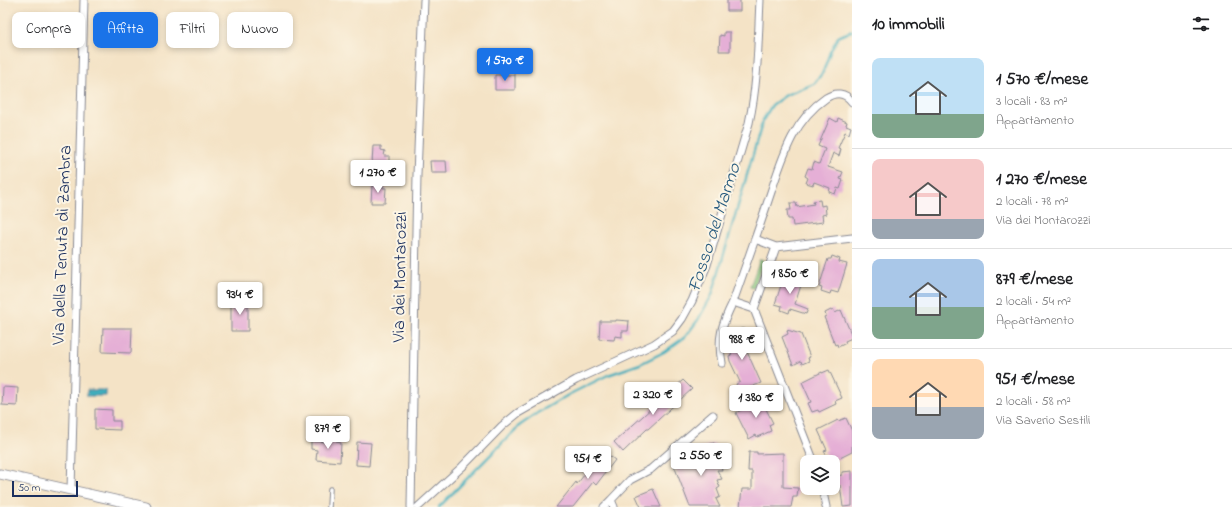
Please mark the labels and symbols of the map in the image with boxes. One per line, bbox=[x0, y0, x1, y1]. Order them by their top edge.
pin: 1 570 € bbox=[468, 48, 542, 82]
street label: Via della Tenuta di Zambra bbox=[46, 145, 79, 346]
water label: Fosso del Marmo bbox=[681, 159, 749, 296]
pin: 1 270 € bbox=[341, 160, 415, 194]
street label: Via dei Montarozzi bbox=[387, 211, 415, 344]
pin: 1 850 € bbox=[753, 261, 827, 295]
pin: 934 € bbox=[212, 282, 268, 316]
pin: 988 € bbox=[714, 327, 770, 361]
pin: 2 320 € bbox=[616, 382, 690, 416]
pin: 1 380 € bbox=[719, 385, 793, 419]
pin: 879 € bbox=[300, 416, 356, 450]
pin: 2 550 € bbox=[664, 443, 738, 477]
pin: 951 € bbox=[560, 446, 616, 480]
scale bar bbox=[12, 479, 78, 498]

